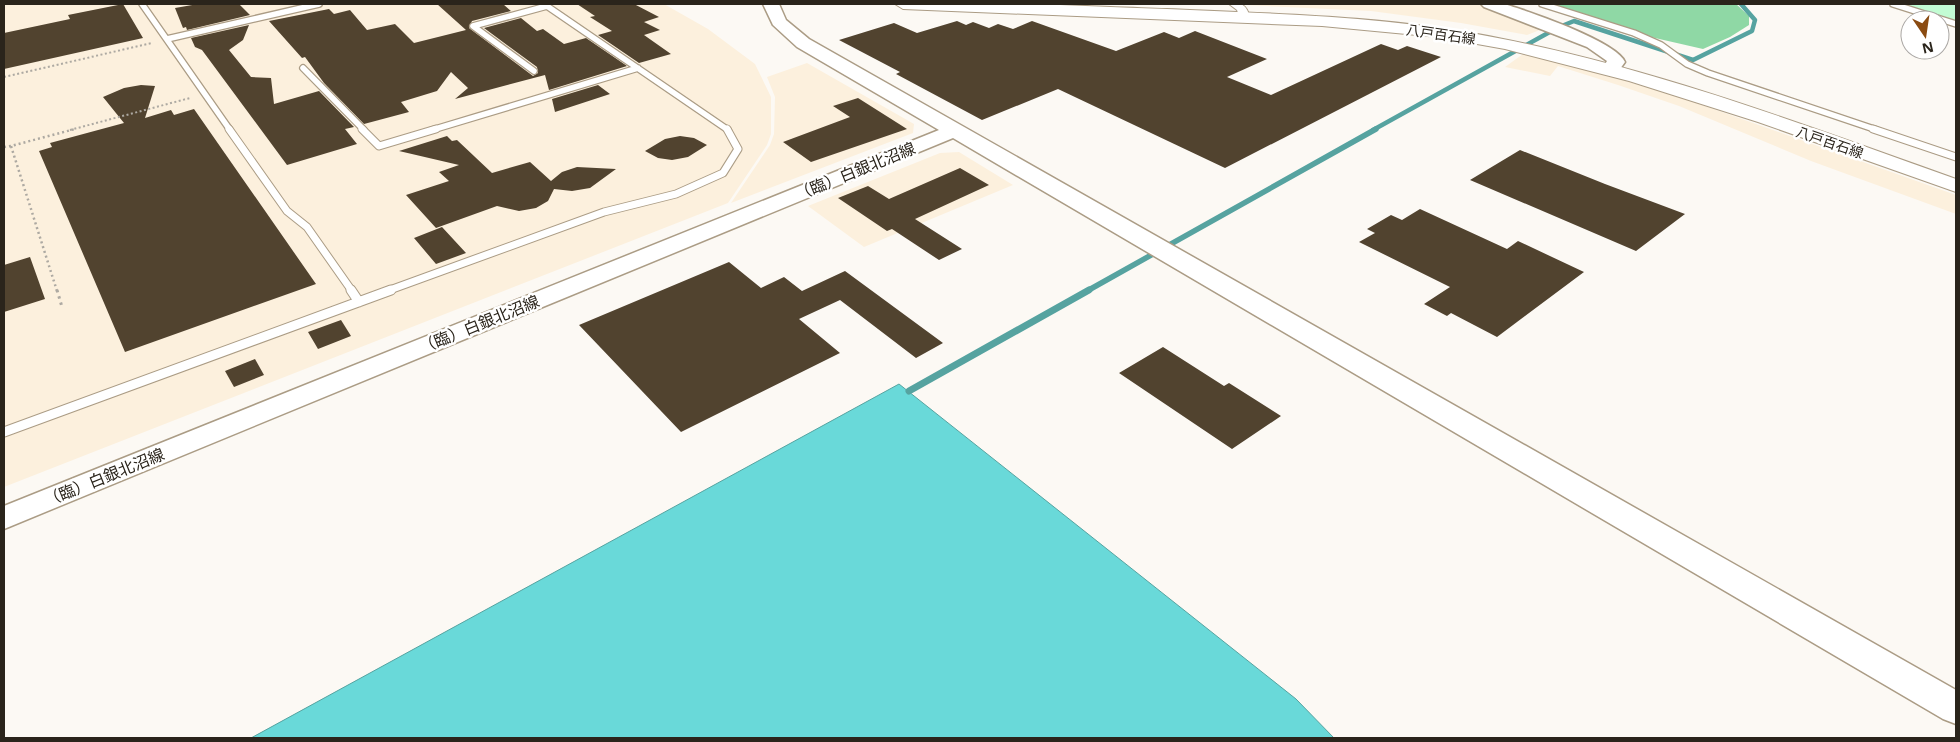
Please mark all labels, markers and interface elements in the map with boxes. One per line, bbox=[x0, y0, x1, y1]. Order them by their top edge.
north arrow bbox=[1900, 10, 1950, 60]
street label: 八戸百石線 bbox=[1405, 20, 1477, 48]
text: N bbox=[1920, 38, 1936, 59]
street label: 八戸百石線 bbox=[1794, 122, 1866, 162]
street label: （臨）白銀北沼線 bbox=[792, 137, 918, 205]
street label: （臨）白銀北沼線 bbox=[416, 290, 542, 358]
street label: （臨）白銀北沼線 bbox=[41, 443, 167, 511]

